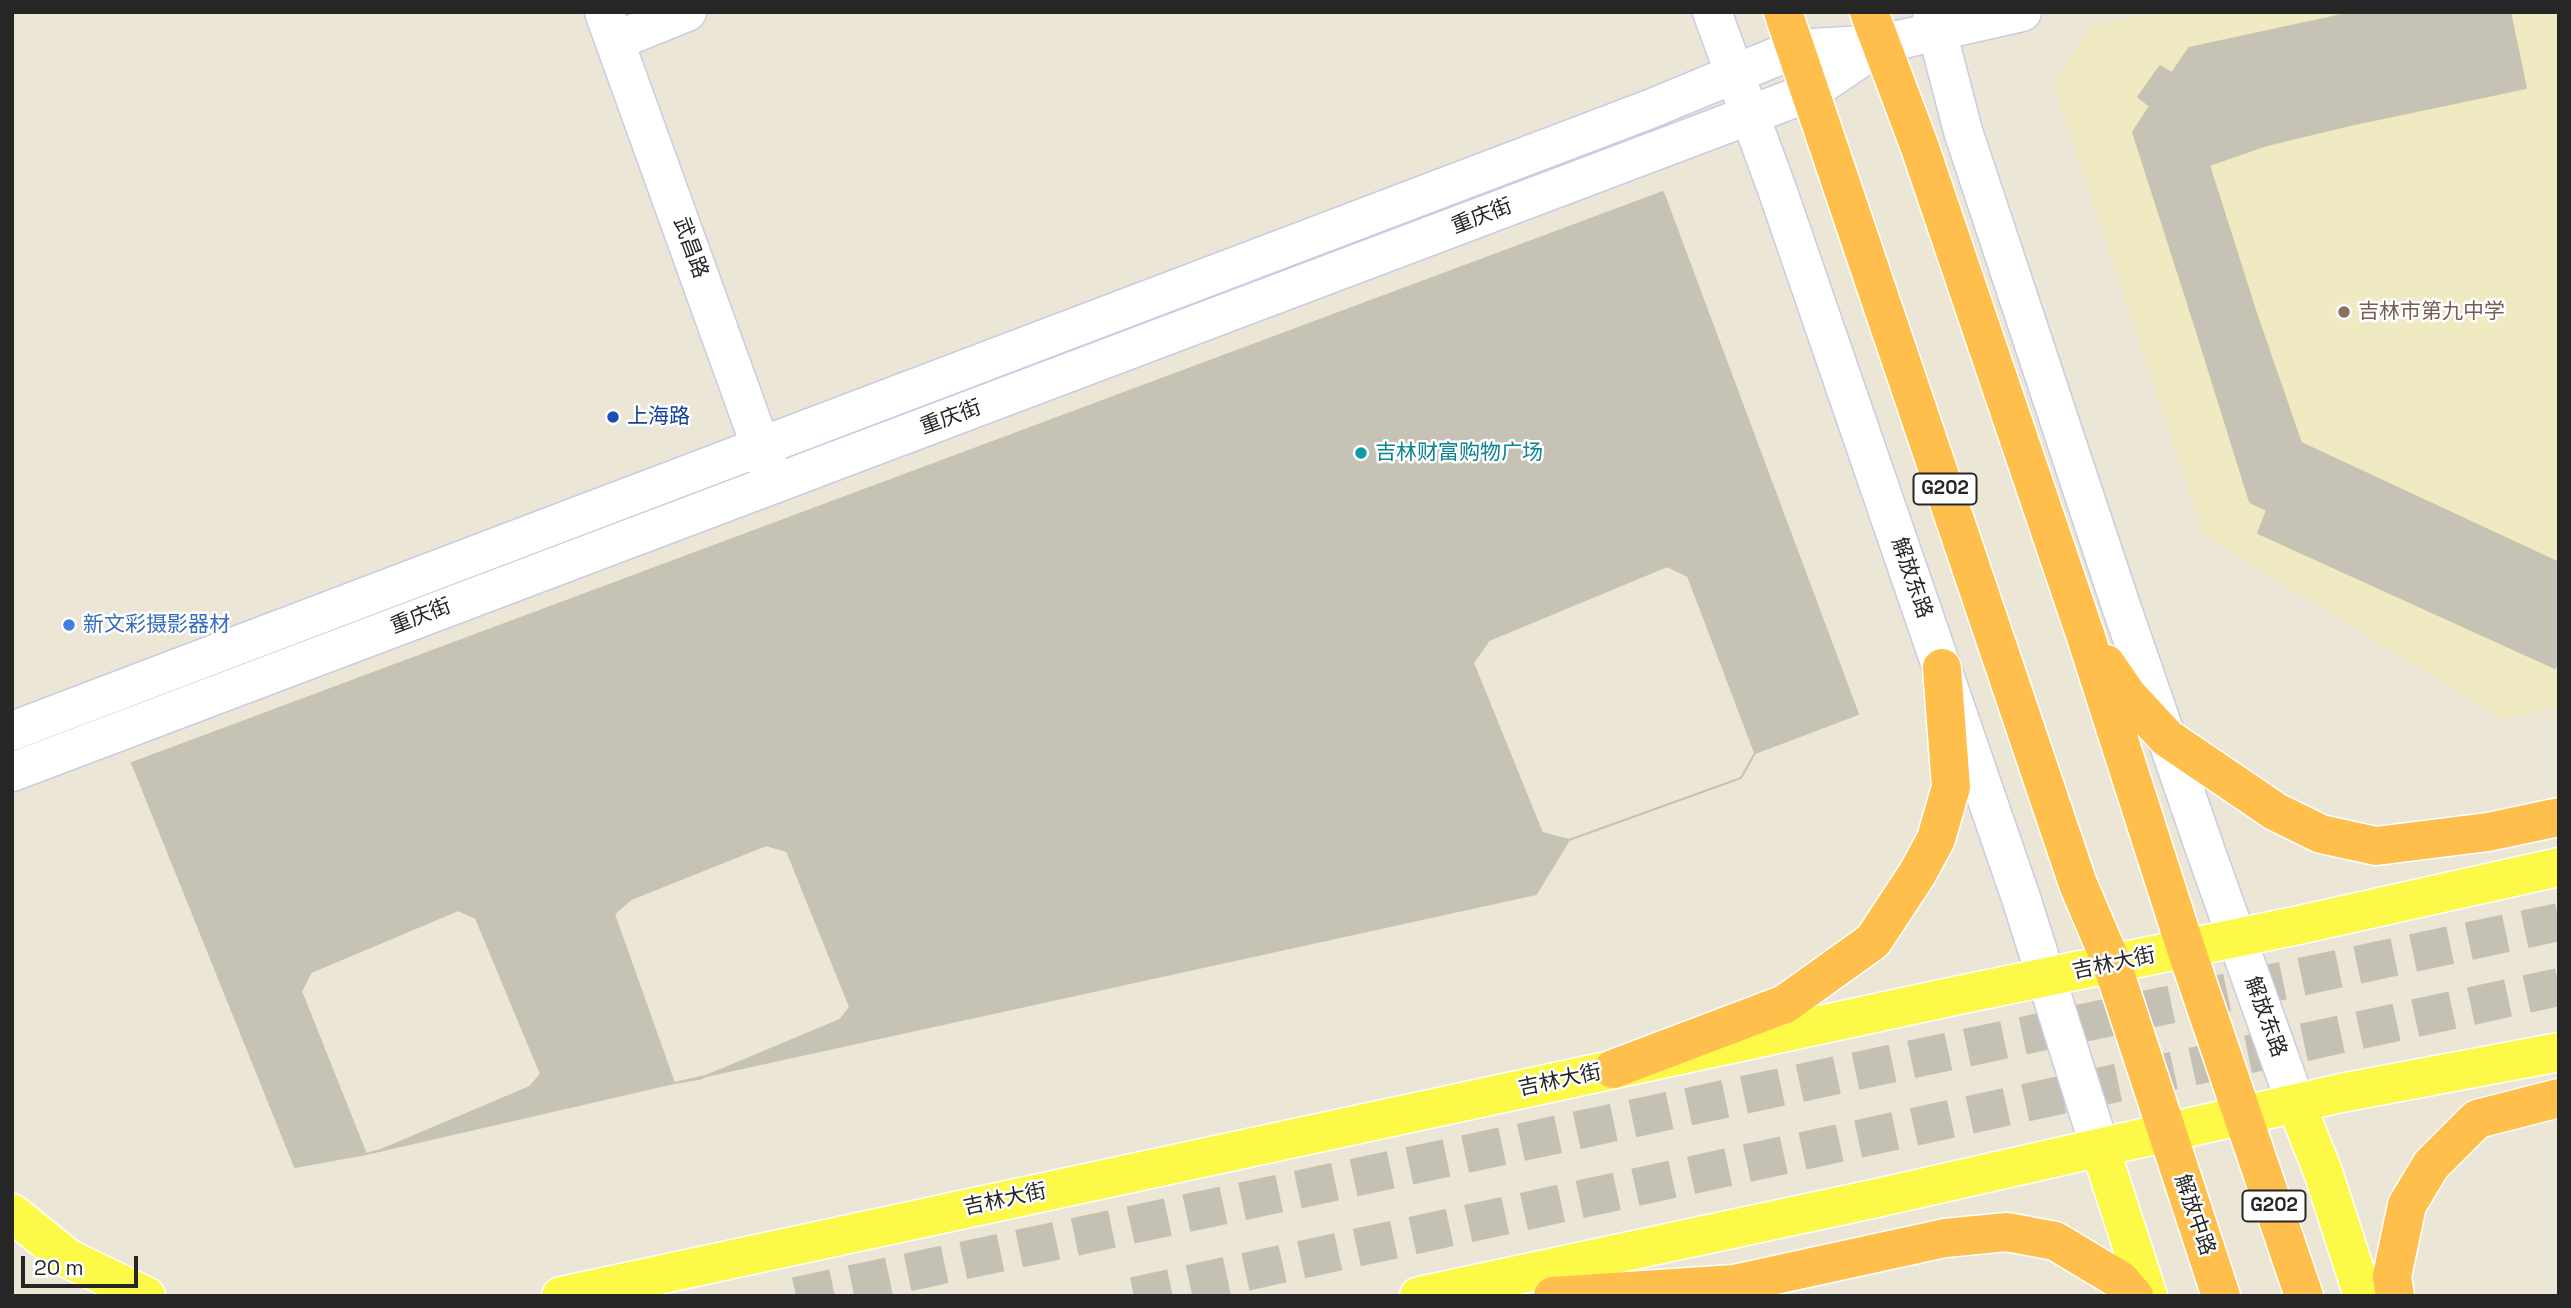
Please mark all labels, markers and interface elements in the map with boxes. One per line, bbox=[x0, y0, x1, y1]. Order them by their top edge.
street label: 重庆街 bbox=[1448, 194, 1516, 240]
street label: 武昌路 bbox=[667, 214, 713, 282]
place label: 吉林市第九中学 bbox=[2358, 299, 2505, 325]
marker: 吉林市第九中学 bbox=[2336, 304, 2352, 320]
street label: 重庆街 bbox=[917, 395, 985, 441]
place label: 上海路 bbox=[627, 404, 690, 430]
marker: 上海路 bbox=[605, 409, 621, 425]
place label: 吉林财富购物广场 bbox=[1375, 440, 1543, 466]
marker: 吉林财富购物广场 bbox=[1353, 445, 1369, 461]
road number: G202 bbox=[1913, 474, 1976, 504]
street label: 解放东路 bbox=[1885, 534, 1937, 622]
street label: 重庆街 bbox=[387, 594, 455, 640]
place label: 新文彩摄影器材 bbox=[83, 612, 230, 638]
marker: 新文彩摄影器材 bbox=[61, 617, 77, 633]
street label: 吉林大街 bbox=[2070, 943, 2158, 985]
street label: 解放东路 bbox=[2239, 973, 2291, 1061]
street label: 吉林大街 bbox=[1516, 1060, 1604, 1102]
street label: 解放中路 bbox=[2168, 1171, 2220, 1259]
street label: 吉林大街 bbox=[961, 1179, 1049, 1221]
road number: G202 bbox=[2242, 1190, 2306, 1222]
scale bar bbox=[24, 1242, 142, 1286]
text: 20 m bbox=[34, 1254, 84, 1281]

